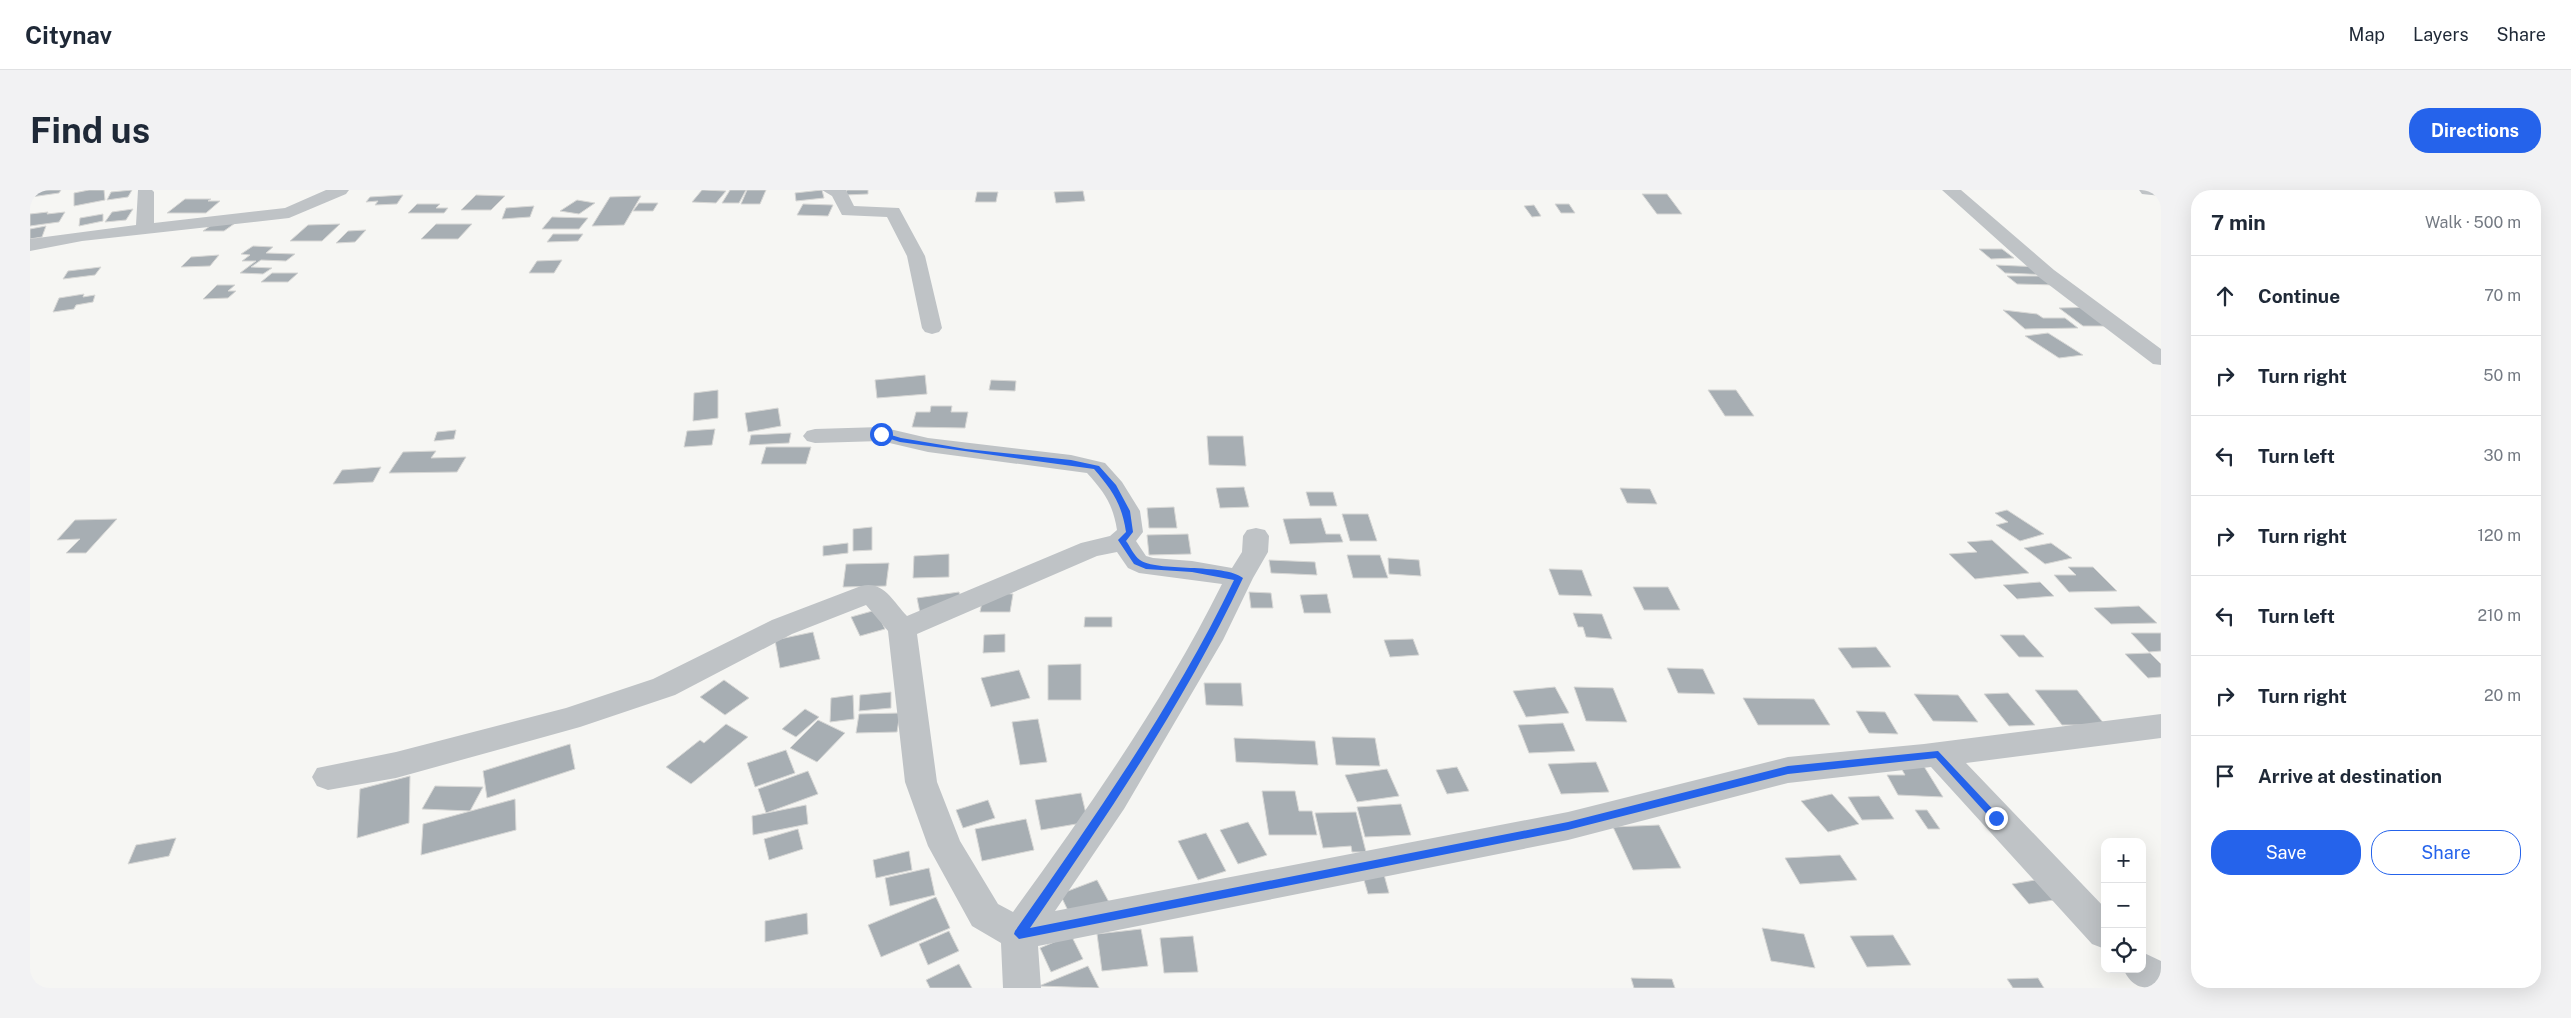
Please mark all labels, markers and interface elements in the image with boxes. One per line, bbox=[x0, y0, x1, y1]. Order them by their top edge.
text: Citynav bbox=[25, 21, 112, 49]
text: Map bbox=[2349, 24, 2385, 45]
text: Layers bbox=[2413, 24, 2469, 45]
text: Share bbox=[2497, 24, 2546, 45]
button: Directions bbox=[2409, 108, 2541, 153]
text: Find us bbox=[30, 110, 150, 151]
text: 7 min bbox=[2211, 210, 2266, 235]
text: Walk · 500 m bbox=[2425, 213, 2521, 232]
icon: ahead bbox=[2211, 282, 2239, 310]
text: Continue bbox=[2258, 285, 2340, 307]
text: 70 m bbox=[2484, 286, 2521, 305]
icon: right bbox=[2211, 362, 2239, 390]
text: Turn right bbox=[2258, 365, 2347, 387]
text: 50 m bbox=[2483, 366, 2521, 385]
route start bbox=[870, 423, 893, 446]
icon: left bbox=[2211, 442, 2239, 470]
text: Turn left bbox=[2258, 445, 2335, 467]
text: 30 m bbox=[2484, 446, 2521, 465]
icon: right bbox=[2211, 522, 2239, 550]
text: Turn right bbox=[2258, 525, 2347, 547]
text: 120 m bbox=[2477, 526, 2521, 545]
icon: left bbox=[2211, 602, 2239, 630]
text: Turn left bbox=[2258, 605, 2335, 627]
text: 210 m bbox=[2477, 606, 2521, 625]
icon: right bbox=[2211, 682, 2239, 710]
text: Turn right bbox=[2258, 685, 2347, 707]
text: 20 m bbox=[2484, 686, 2521, 705]
icon: arrive bbox=[2211, 762, 2239, 790]
text: Arrive at destination bbox=[2258, 765, 2442, 787]
route end bbox=[1985, 807, 2008, 830]
button: Save bbox=[2211, 830, 2361, 875]
button: Share bbox=[2371, 830, 2521, 875]
map controls bbox=[2101, 838, 2146, 973]
button: + bbox=[2101, 838, 2146, 883]
button: − bbox=[2101, 883, 2146, 928]
button: locate bbox=[2101, 928, 2146, 973]

